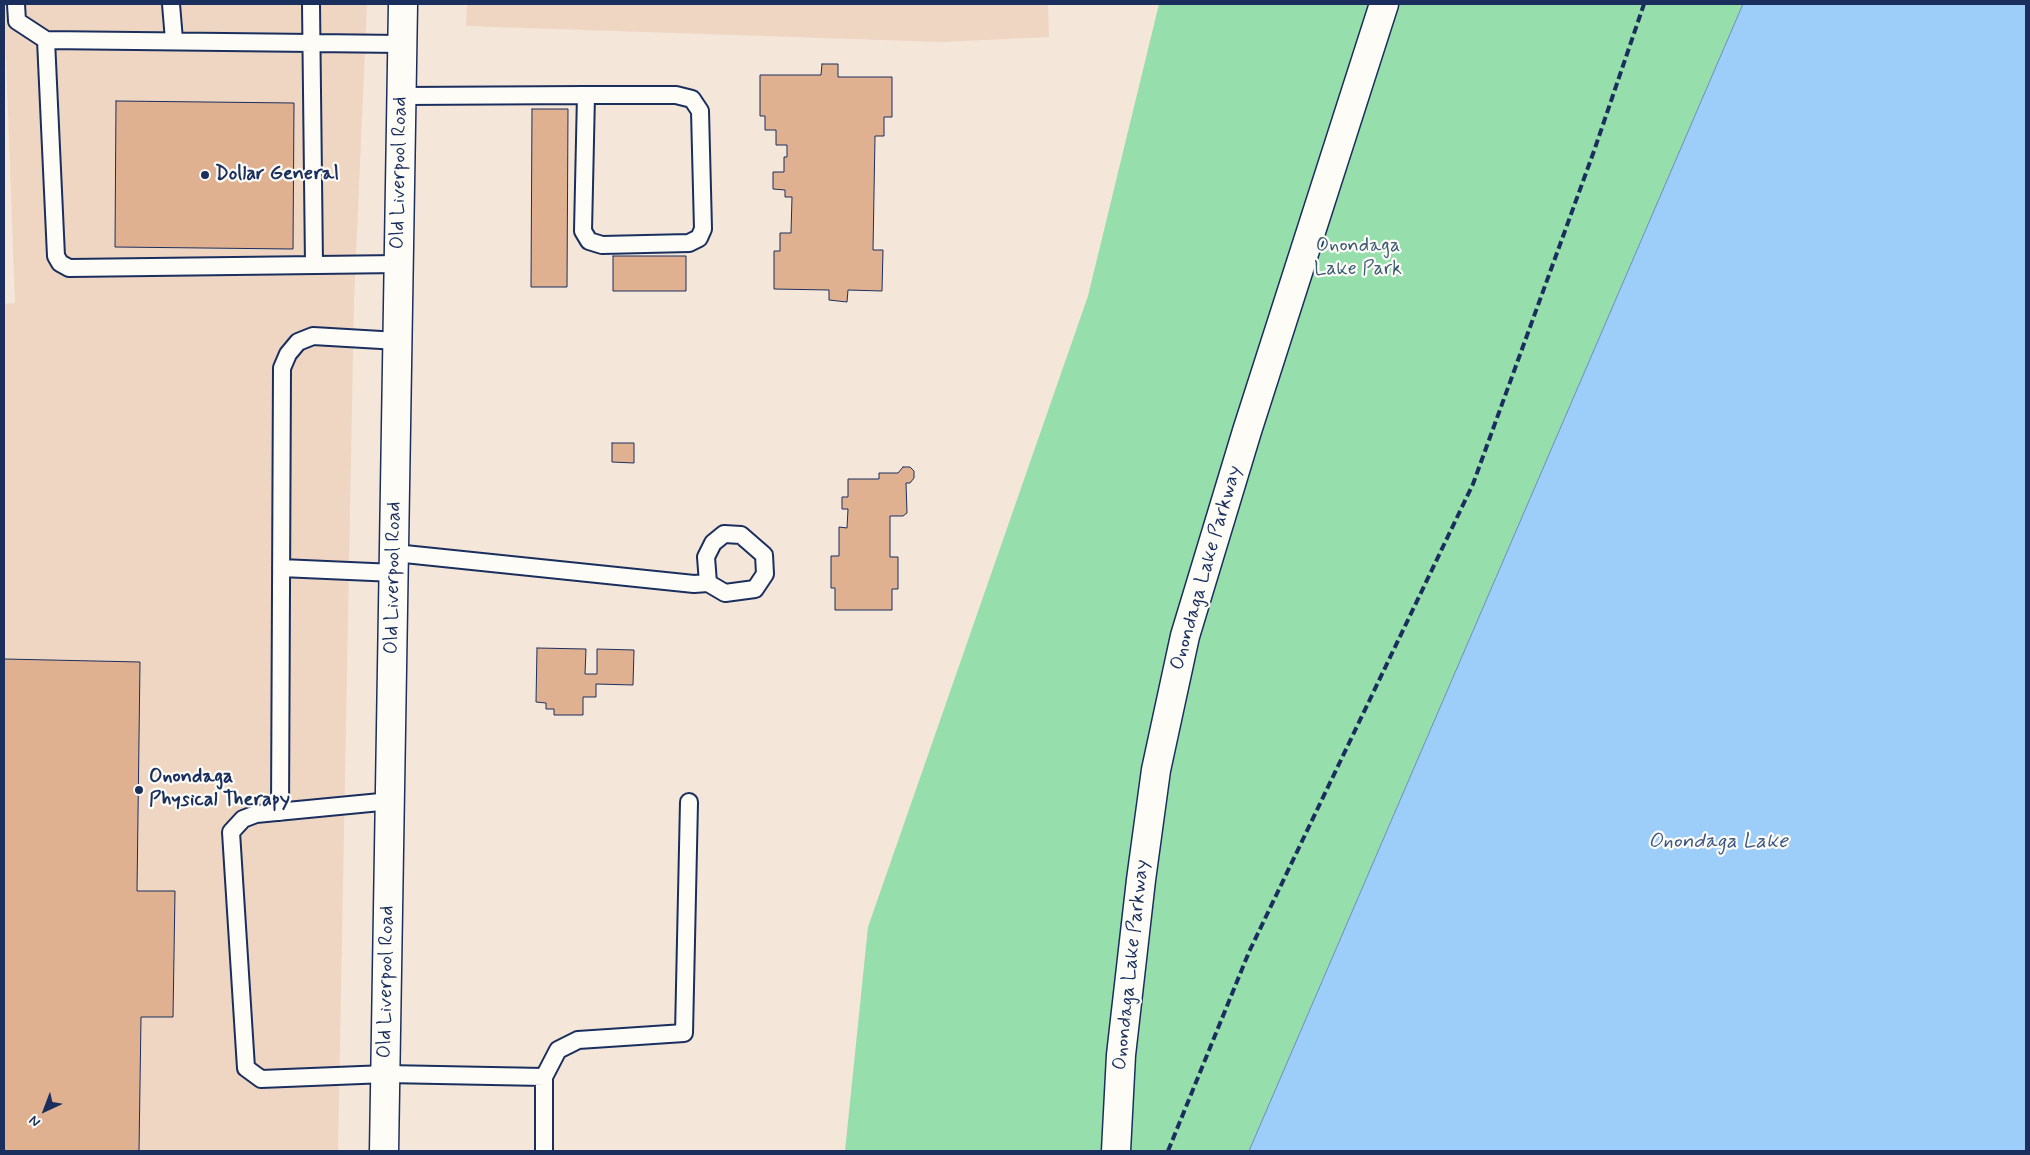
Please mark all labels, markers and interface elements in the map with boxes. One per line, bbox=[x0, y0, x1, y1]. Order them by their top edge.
street label: Old Liverpool Road bbox=[387, 96, 413, 250]
place label: Dollar General bbox=[215, 163, 339, 187]
marker: Dollar General bbox=[199, 169, 211, 181]
park label: Onondaga Lake Park bbox=[1314, 235, 1402, 282]
street label: Onondaga Lake Parkway bbox=[1166, 463, 1248, 673]
street label: Old Liverpool Road bbox=[381, 501, 407, 655]
place label: Onondaga Physical Therapy bbox=[149, 766, 290, 813]
marker: Onondaga Physical Therapy bbox=[133, 784, 145, 796]
water label: Onondaga Lake bbox=[1648, 830, 1788, 856]
street label: Onondaga Lake Parkway bbox=[1109, 858, 1155, 1072]
street label: Old Liverpool Road bbox=[374, 905, 400, 1059]
north arrow bbox=[20, 1085, 70, 1135]
text: N bbox=[25, 1111, 44, 1131]

